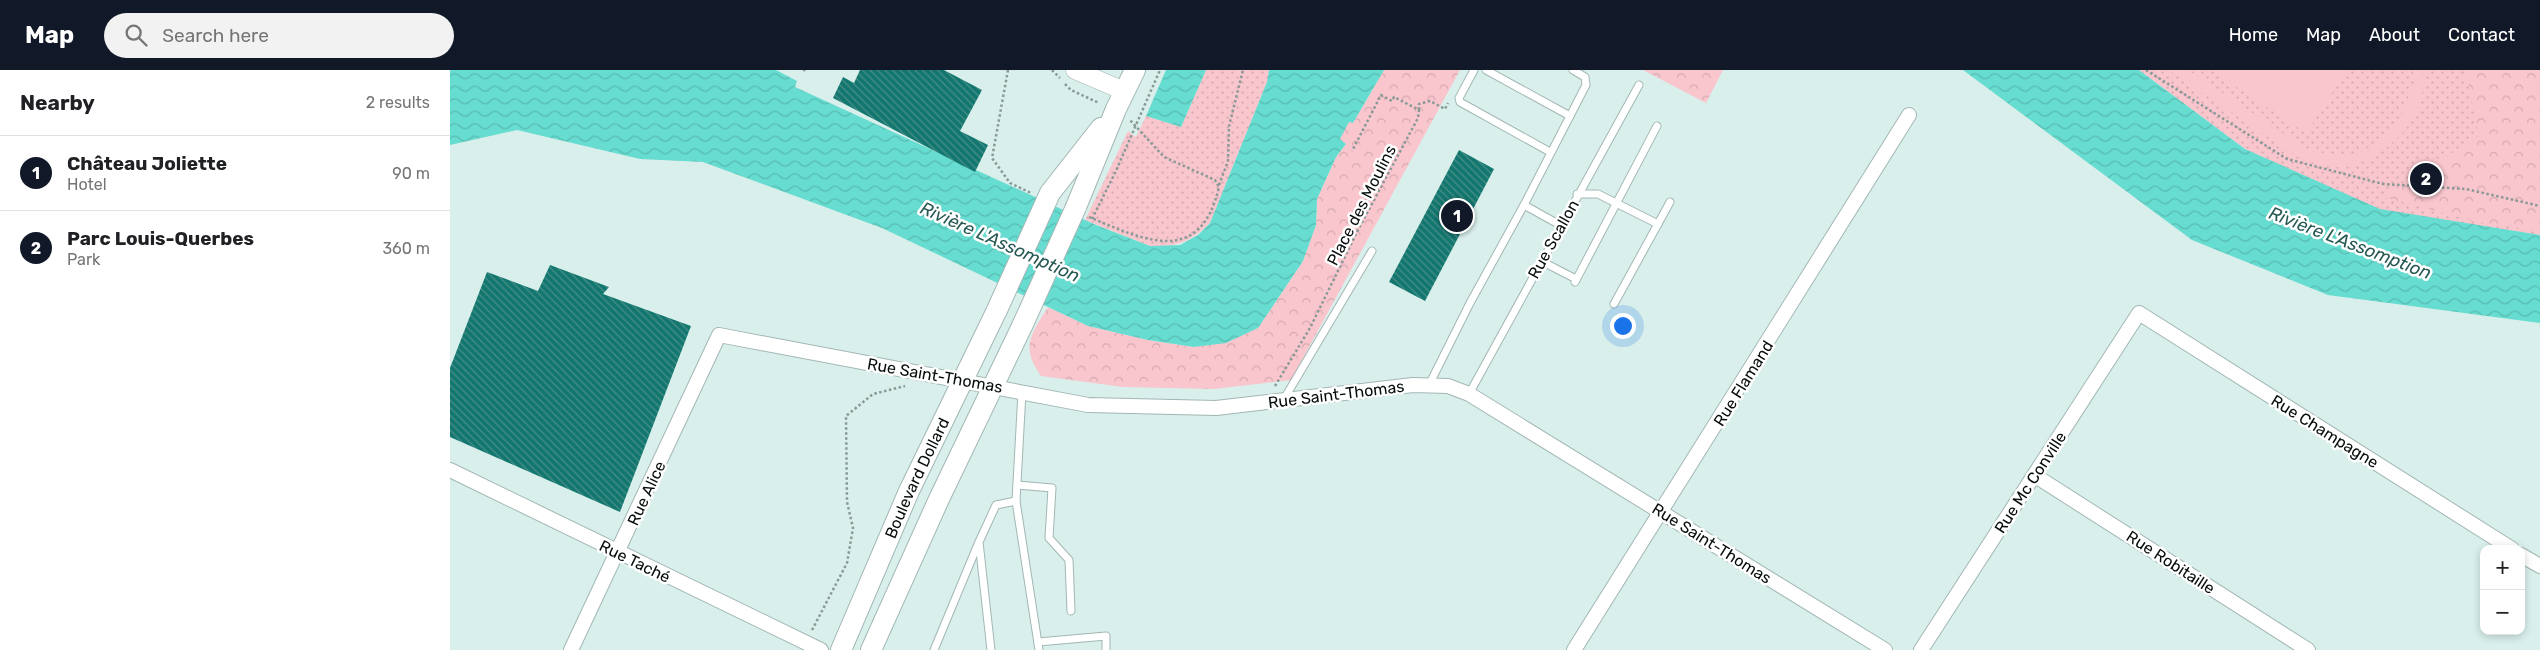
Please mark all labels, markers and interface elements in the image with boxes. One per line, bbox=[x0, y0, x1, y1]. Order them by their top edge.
search box bbox=[104, 13, 454, 58]
text: Map bbox=[25, 21, 74, 49]
icon: search bbox=[122, 21, 150, 49]
text: Search here bbox=[162, 24, 269, 47]
text: Home bbox=[2229, 24, 2278, 46]
text: Map bbox=[2306, 24, 2341, 46]
text: About bbox=[2369, 24, 2420, 46]
text: Contact bbox=[2448, 24, 2515, 46]
text: Nearby bbox=[20, 90, 95, 115]
text: 2 results bbox=[366, 93, 430, 112]
street label: Place des Moulins bbox=[1323, 142, 1400, 269]
text: Château Joliette bbox=[67, 152, 227, 175]
pin: 2 bbox=[2410, 160, 2442, 198]
text: 1 bbox=[32, 164, 40, 183]
text: 90 m bbox=[392, 164, 430, 183]
text: Hotel bbox=[67, 175, 107, 194]
street label: Rue Scallon bbox=[1524, 196, 1583, 282]
water label: Rivière L'Assomption bbox=[917, 197, 1083, 287]
pin: 1 bbox=[1441, 197, 1473, 235]
water label: Rivière L'Assomption bbox=[2266, 202, 2434, 284]
text: Parc Louis-Querbes bbox=[67, 227, 254, 250]
text: 2 bbox=[31, 239, 41, 258]
text: 360 m bbox=[382, 239, 430, 258]
text: Park bbox=[67, 250, 100, 269]
your location bbox=[1610, 313, 1636, 339]
street label: Rue Flamand bbox=[1710, 337, 1777, 430]
street label: Rue Saint-Thomas bbox=[866, 354, 1004, 397]
street label: Rue Saint-Thomas bbox=[1267, 377, 1405, 412]
street label: Rue Champagne bbox=[2268, 391, 2382, 472]
street label: Boulevard Dollard bbox=[881, 415, 953, 541]
street label: Rue Mc Conville bbox=[1991, 428, 2070, 537]
street label: Rue Alice bbox=[623, 458, 670, 528]
street label: Rue Saint-Thomas bbox=[1649, 499, 1775, 588]
street label: Rue Robitaille bbox=[2123, 527, 2219, 598]
street label: Rue Taché bbox=[596, 536, 673, 587]
map controls bbox=[2480, 545, 2525, 635]
button: + bbox=[2480, 545, 2525, 590]
button: − bbox=[2480, 590, 2525, 635]

